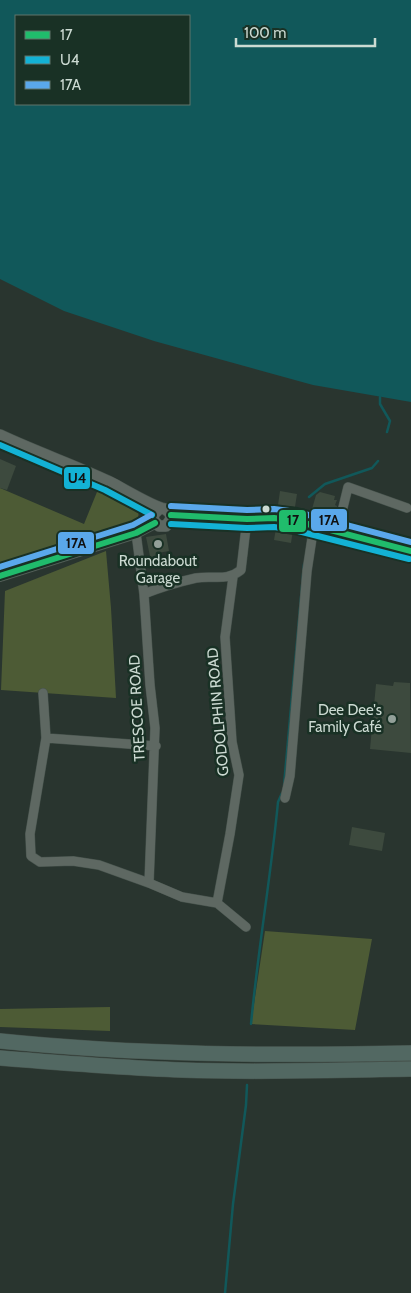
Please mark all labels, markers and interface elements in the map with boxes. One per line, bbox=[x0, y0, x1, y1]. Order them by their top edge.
legend bbox=[15, 15, 190, 105]
scale bar bbox=[236, 15, 375, 47]
text: 100 m bbox=[244, 24, 286, 42]
text: 17 bbox=[60, 26, 73, 44]
text: U4 bbox=[60, 51, 80, 69]
text: 17A bbox=[60, 76, 82, 94]
line badge: U4 bbox=[63, 466, 91, 490]
text: U4 bbox=[68, 469, 86, 487]
unlabelled marker bbox=[261, 504, 271, 514]
line badge: 17A bbox=[310, 508, 348, 532]
line badge: 17 bbox=[278, 509, 307, 533]
text: 17 bbox=[287, 511, 300, 529]
text: 17A bbox=[319, 511, 339, 529]
line badge: 17A bbox=[57, 531, 95, 555]
text: 17A bbox=[66, 534, 86, 552]
marker: Roundabout Garage bbox=[152, 538, 164, 550]
place label: Roundabout Garage bbox=[119, 552, 197, 587]
street label: GODOLPHIN ROAD bbox=[203, 647, 233, 777]
street label: TRESCOE ROAD bbox=[125, 654, 149, 762]
place label: Dee Dee's Family Café bbox=[308, 701, 382, 736]
marker: Dee Dee's Family Café bbox=[386, 713, 398, 725]

